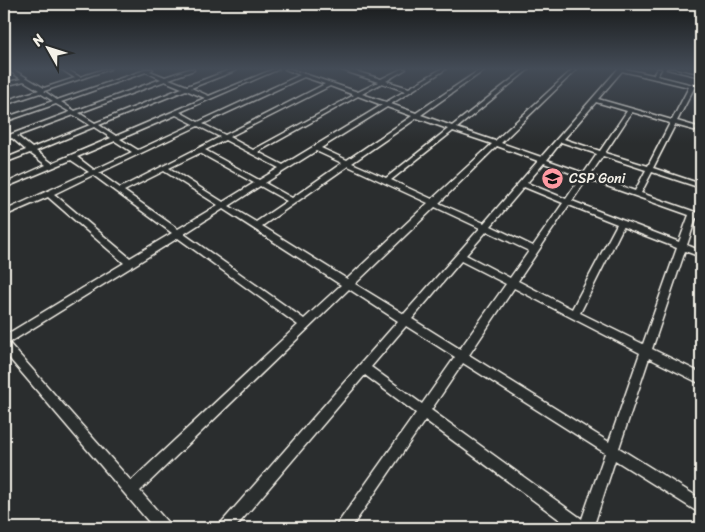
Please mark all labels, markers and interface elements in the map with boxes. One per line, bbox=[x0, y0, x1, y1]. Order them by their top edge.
north arrow bbox=[22, 22, 72, 72]
text: N bbox=[25, 28, 51, 53]
school or university icon: CSP Goni bbox=[541, 166, 565, 190]
place label: CSP Goni bbox=[569, 166, 627, 191]

